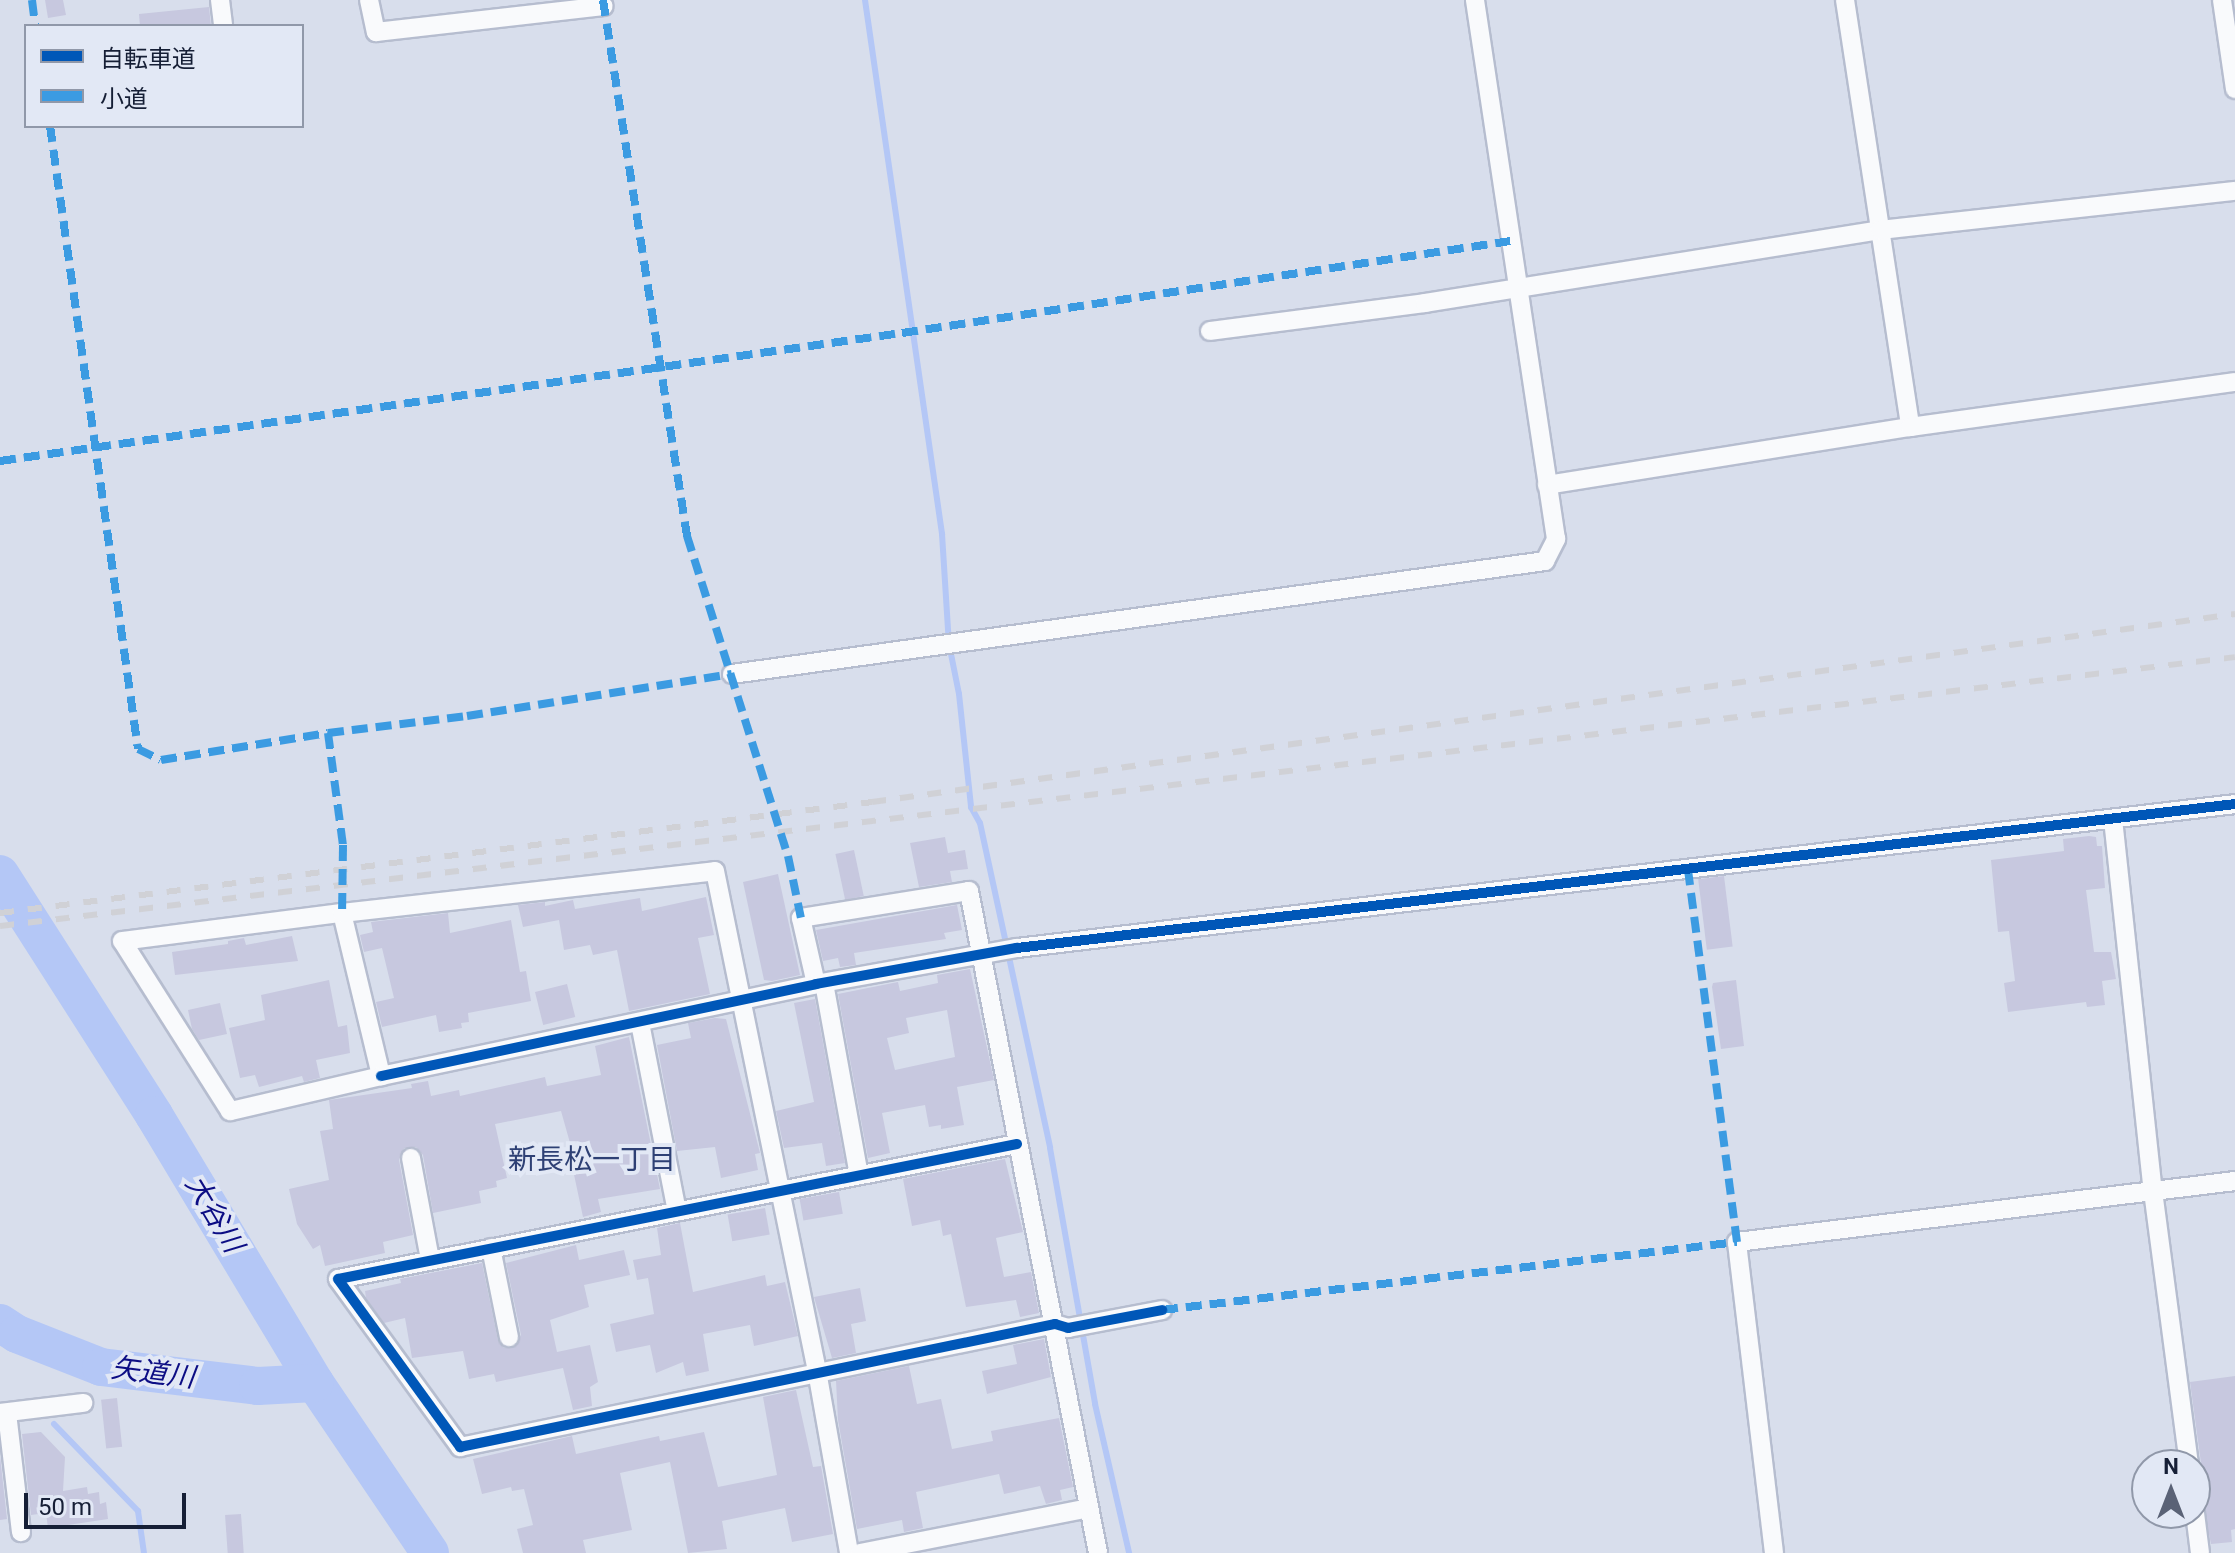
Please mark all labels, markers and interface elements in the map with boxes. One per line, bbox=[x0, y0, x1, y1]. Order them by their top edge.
legend bbox=[24, 24, 304, 128]
text: 自転車道 bbox=[100, 45, 196, 73]
text: 小道 bbox=[100, 85, 148, 113]
district label: 新長松一丁目 bbox=[508, 1143, 676, 1177]
water label: 大谷川 bbox=[178, 1169, 250, 1259]
water label: 矢道川 bbox=[109, 1351, 197, 1395]
north arrow bbox=[2131, 1449, 2211, 1529]
text: N bbox=[2163, 1454, 2179, 1479]
scale bar bbox=[28, 1477, 190, 1527]
text: 50 m bbox=[38, 1493, 92, 1521]

